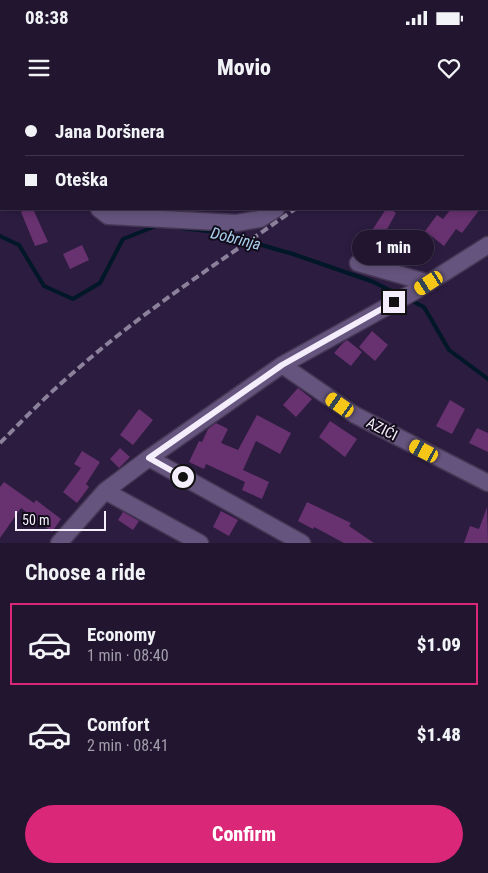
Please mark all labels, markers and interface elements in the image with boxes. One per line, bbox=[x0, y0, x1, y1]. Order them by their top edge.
text: 08:38 bbox=[25, 6, 69, 29]
icon: menu bbox=[25, 54, 53, 82]
icon: heart bbox=[435, 54, 463, 82]
text: Movio bbox=[217, 55, 271, 80]
text: Jana Doršnera bbox=[55, 120, 164, 143]
text: Oteška bbox=[55, 168, 108, 191]
water label: Dobrinja bbox=[209, 223, 263, 254]
callout: 1 min bbox=[353, 230, 435, 264]
text: 1 min bbox=[375, 238, 411, 257]
car bbox=[412, 269, 445, 297]
route end bbox=[383, 291, 405, 313]
car bbox=[323, 390, 356, 420]
street label: AZIĆI bbox=[363, 414, 401, 444]
car bbox=[407, 437, 440, 465]
route start bbox=[172, 466, 194, 488]
scale bar bbox=[15, 508, 106, 531]
text: 50 m bbox=[22, 512, 50, 528]
text: Choose a ride bbox=[25, 560, 146, 585]
icon: car bbox=[27, 622, 72, 667]
text: Economy bbox=[87, 623, 156, 646]
text: $1.09 bbox=[417, 633, 461, 656]
text: 1 min · 08:40 bbox=[87, 646, 169, 665]
icon: car bbox=[27, 712, 72, 757]
text: Comfort bbox=[87, 713, 150, 736]
text: $1.48 bbox=[417, 723, 461, 746]
text: 2 min · 08:41 bbox=[87, 736, 169, 755]
button: Confirm bbox=[25, 805, 463, 863]

